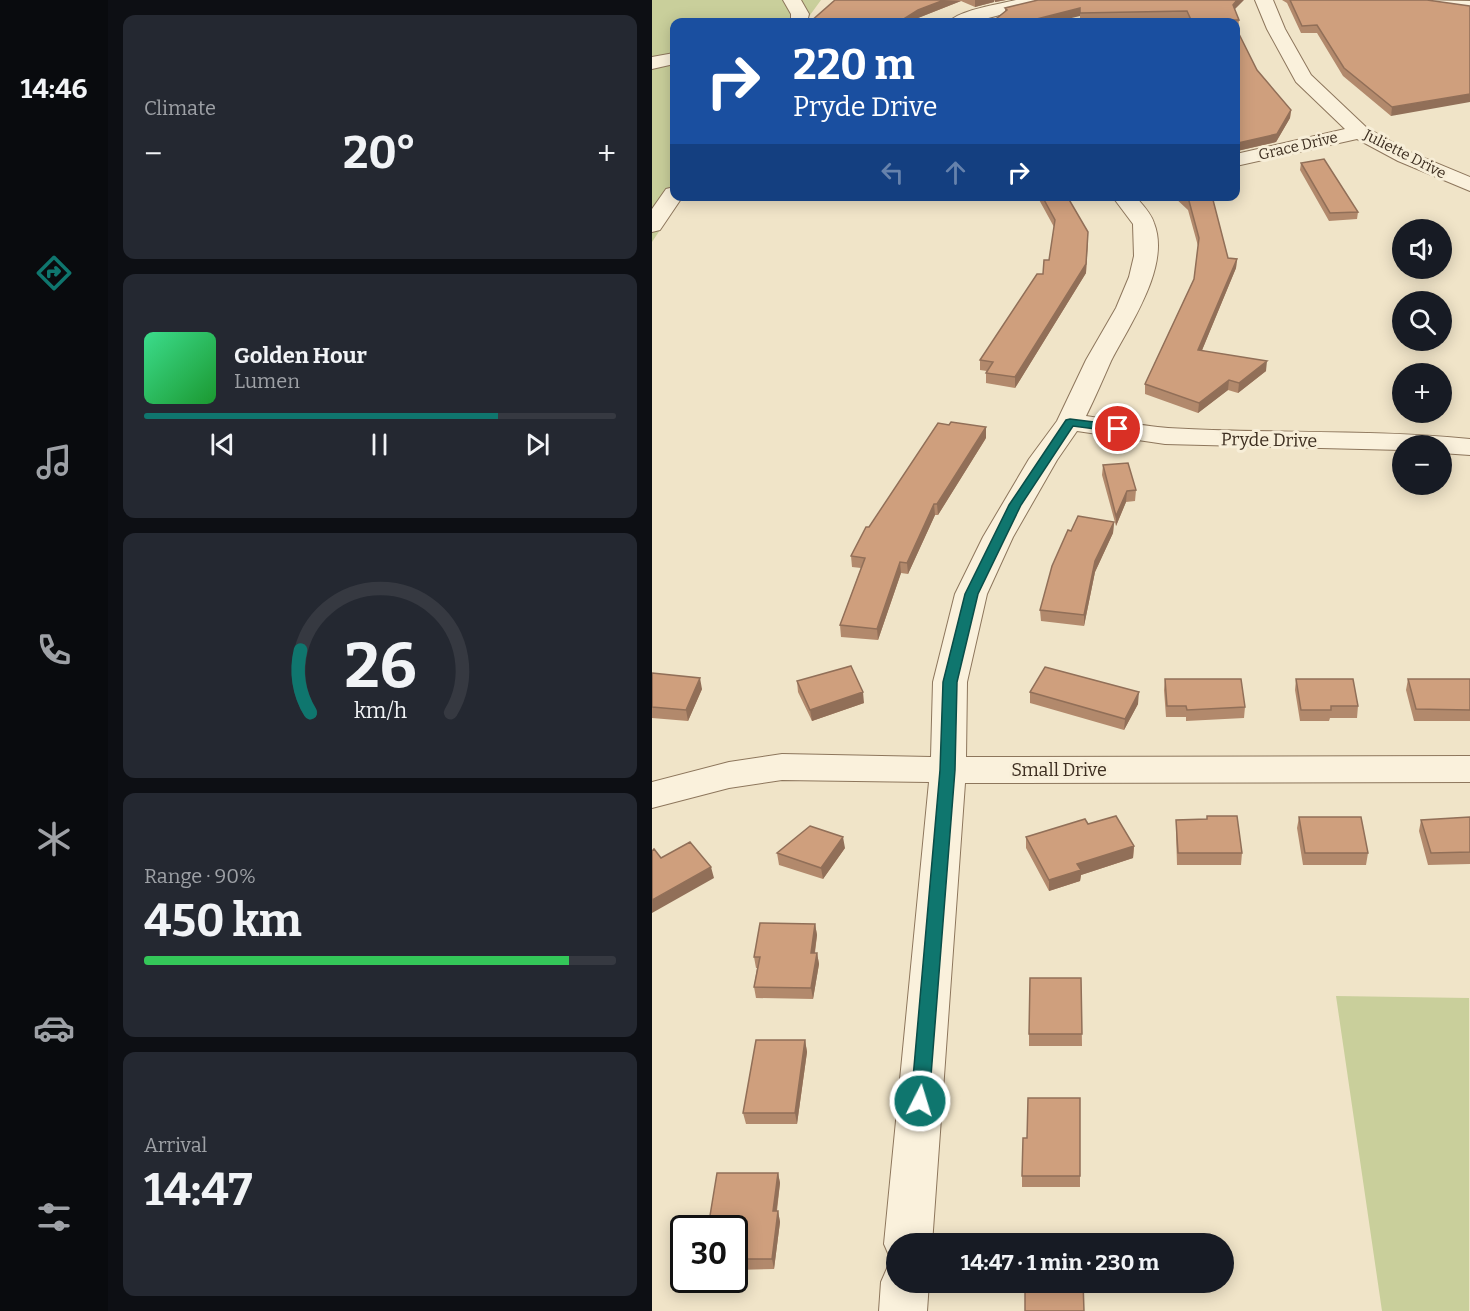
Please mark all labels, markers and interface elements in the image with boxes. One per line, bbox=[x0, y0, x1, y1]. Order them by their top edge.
text: 220 m bbox=[793, 40, 915, 90]
icon: right bbox=[694, 42, 772, 120]
text: 14:46 bbox=[21, 73, 87, 105]
text: Pryde Drive bbox=[793, 91, 938, 123]
text: Climate bbox=[144, 96, 216, 120]
street label: Juliette Drive bbox=[1360, 125, 1449, 182]
text: 20° bbox=[343, 126, 416, 180]
street label: Grace Drive bbox=[1256, 128, 1340, 164]
text: − bbox=[144, 134, 162, 174]
text: + bbox=[597, 134, 616, 174]
icon: left bbox=[876, 156, 909, 189]
icon: ahead bbox=[939, 156, 972, 189]
icon: right bbox=[1002, 156, 1035, 189]
map controls bbox=[1392, 219, 1452, 495]
button: sound bbox=[1392, 219, 1452, 279]
icon: directions bbox=[33, 252, 75, 294]
button: search bbox=[1392, 291, 1452, 351]
text: Golden Hour bbox=[234, 342, 367, 369]
button: + bbox=[1392, 363, 1452, 423]
text: Lumen bbox=[234, 369, 300, 393]
pin bbox=[1092, 403, 1143, 454]
icon: arrive bbox=[1101, 412, 1134, 445]
icon: previous bbox=[206, 428, 239, 461]
icon: pause bbox=[363, 428, 396, 461]
icon: next bbox=[521, 428, 554, 461]
street label: Pryde Drive bbox=[1221, 428, 1317, 452]
button: − bbox=[1392, 435, 1452, 495]
icon: music bbox=[33, 441, 75, 483]
icon: phone bbox=[33, 629, 75, 671]
text: 26 bbox=[344, 629, 416, 704]
text: km/h bbox=[353, 698, 407, 724]
street label: Small Drive bbox=[1011, 759, 1107, 781]
icon: climate bbox=[33, 818, 75, 860]
text: Range · 90% bbox=[144, 864, 256, 888]
text: 450 km bbox=[144, 894, 302, 948]
icon: car bbox=[33, 1007, 75, 1049]
position arrow bbox=[888, 1069, 952, 1133]
text: Arrival bbox=[144, 1133, 207, 1157]
text: 14:47 bbox=[144, 1163, 252, 1217]
icon: filters bbox=[33, 1196, 75, 1238]
speed limit sign: 30 bbox=[670, 1215, 748, 1293]
text: 14:47 · 1 min · 230 m bbox=[961, 1249, 1159, 1276]

